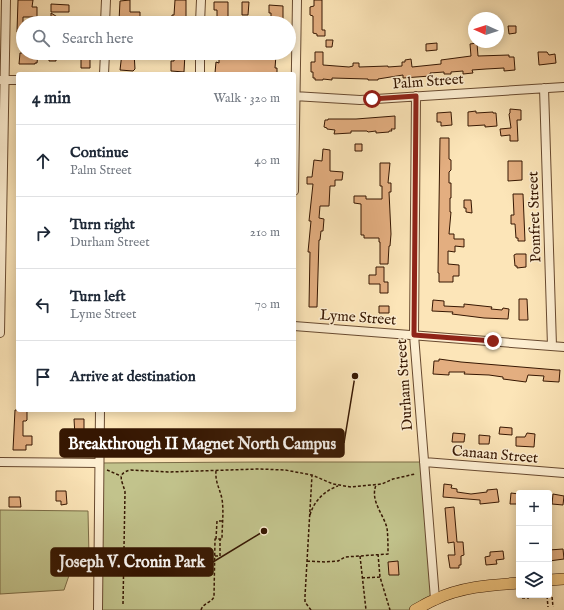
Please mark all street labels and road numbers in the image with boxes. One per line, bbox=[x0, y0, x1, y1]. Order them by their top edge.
street label: Palm Street bbox=[392, 70, 464, 93]
street label: Pomfret Street bbox=[523, 171, 546, 263]
street label: Lyme Street bbox=[319, 305, 397, 330]
street label: Durham Street bbox=[392, 338, 417, 431]
street label: Canaan Street bbox=[451, 441, 539, 468]

